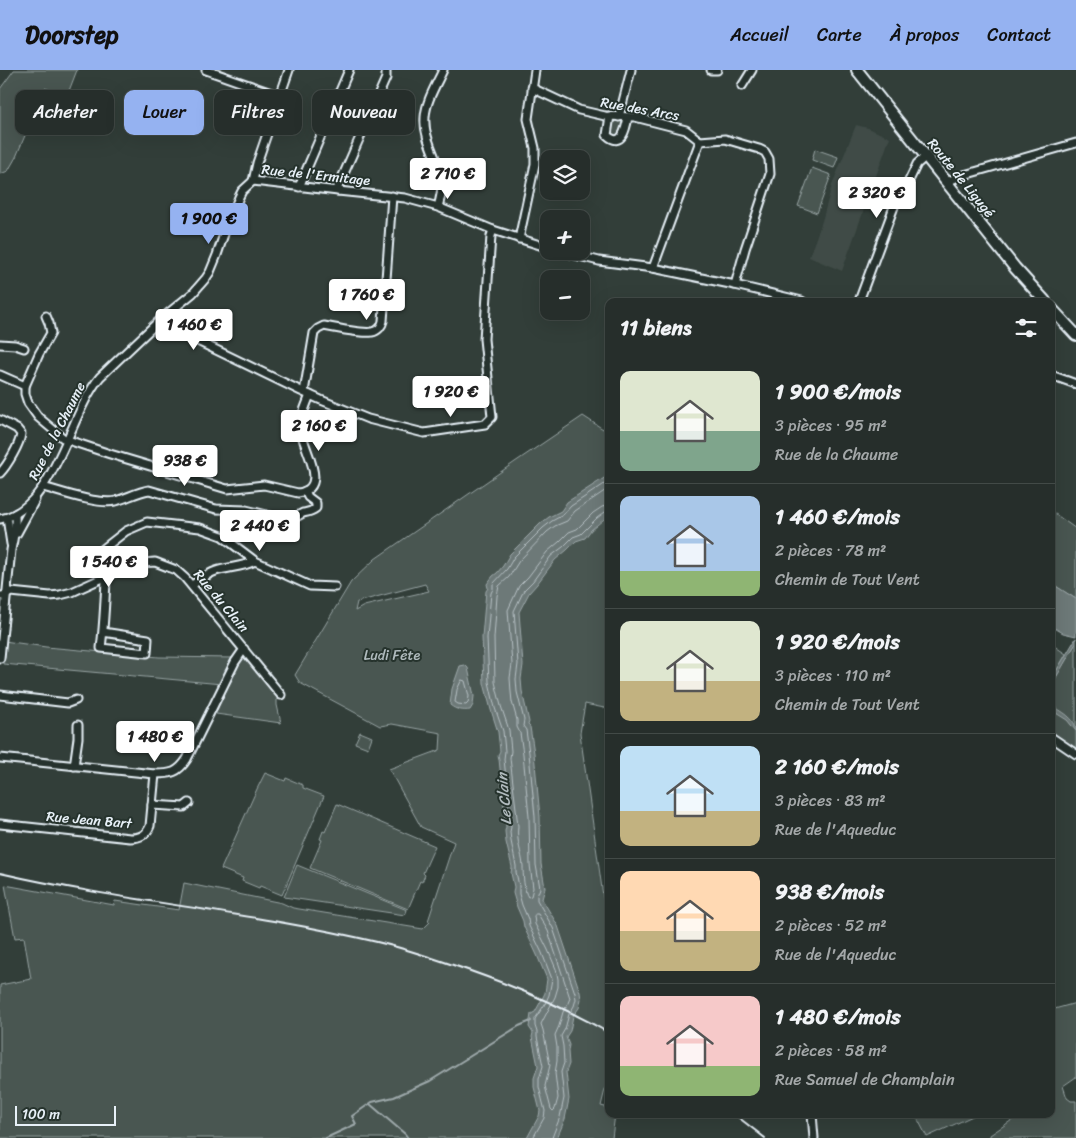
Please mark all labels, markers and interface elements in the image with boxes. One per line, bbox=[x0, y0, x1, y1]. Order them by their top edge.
text: Doorstep bbox=[25, 14, 119, 56]
text: Accueil bbox=[730, 19, 789, 51]
text: Carte bbox=[817, 19, 862, 51]
text: À propos bbox=[890, 19, 959, 51]
text: Contact bbox=[987, 19, 1051, 51]
chip: Acheter bbox=[15, 90, 114, 135]
chip: Louer bbox=[124, 90, 204, 135]
chip: Filtres bbox=[214, 90, 302, 135]
chip: Nouveau bbox=[312, 90, 415, 135]
street label: Rue des Arcs bbox=[599, 90, 682, 128]
street label: Route de Ligugé bbox=[921, 132, 1001, 224]
map controls bbox=[540, 150, 590, 320]
button: layers bbox=[540, 150, 590, 200]
street label: Rue de l'Ermitage bbox=[261, 157, 372, 193]
pin: 2 710 € bbox=[402, 158, 494, 200]
text: 2 710 € bbox=[421, 159, 475, 188]
pin: 2 320 € bbox=[831, 176, 923, 219]
text: 2 320 € bbox=[849, 178, 905, 207]
pin: 1 900 € bbox=[163, 202, 255, 245]
text: 1 900 € bbox=[181, 204, 237, 233]
button: + bbox=[540, 210, 590, 260]
button: − bbox=[540, 270, 590, 320]
pin: 1 760 € bbox=[321, 278, 413, 321]
text: 1 760 € bbox=[340, 280, 394, 309]
pin: 1 460 € bbox=[148, 308, 240, 351]
text: 11 biens bbox=[620, 309, 692, 347]
text: 1 460 € bbox=[166, 310, 222, 339]
icon: filters bbox=[1012, 314, 1040, 342]
text: 1 900 €/mois bbox=[775, 373, 901, 411]
pin: 1 920 € bbox=[405, 376, 497, 418]
street label: Rue de la Chaume bbox=[21, 377, 93, 485]
text: 1 920 € bbox=[424, 377, 478, 406]
icon: home bbox=[660, 391, 720, 451]
pin: 2 160 € bbox=[273, 410, 365, 452]
text: 2 160 € bbox=[292, 411, 346, 440]
text: 3 pièces · 95 m² bbox=[775, 411, 887, 440]
text: Rue de la Chaume bbox=[775, 440, 898, 469]
pin: 938 € bbox=[150, 444, 220, 487]
text: 938 € bbox=[163, 446, 207, 475]
text: 1 460 €/mois bbox=[775, 498, 900, 536]
pin: 2 440 € bbox=[214, 510, 306, 552]
text: 2 440 € bbox=[231, 511, 289, 540]
icon: home bbox=[660, 516, 720, 576]
text: 2 pièces · 78 m² bbox=[775, 536, 886, 565]
pin: 1 540 € bbox=[63, 546, 155, 588]
text: 1 540 € bbox=[81, 547, 137, 576]
street label: Rue du Clain bbox=[187, 564, 255, 639]
text: Chemin de Tout Vent bbox=[775, 565, 920, 594]
text: 1 920 €/mois bbox=[775, 623, 900, 661]
icon: home bbox=[660, 641, 720, 701]
park label: Ludi Fête bbox=[364, 643, 421, 668]
text: 3 pièces · 110 m² bbox=[775, 661, 891, 690]
text: Chemin de Tout Vent bbox=[775, 690, 920, 719]
pin: 1 480 € bbox=[109, 720, 201, 763]
text: 1 480 € bbox=[127, 722, 183, 751]
text: 2 160 €/mois bbox=[775, 748, 899, 786]
icon: home bbox=[660, 766, 720, 826]
water label: Le Clain bbox=[489, 770, 519, 826]
text: 3 pièces · 83 m² bbox=[775, 786, 886, 815]
street label: Rue Jean Bart bbox=[45, 804, 134, 836]
text: Rue de l'Aqueduc bbox=[775, 815, 897, 844]
text: 938 €/mois bbox=[775, 873, 884, 911]
icon: home bbox=[660, 891, 720, 951]
text: 2 pièces · 52 m² bbox=[775, 911, 887, 940]
text: Rue de l'Aqueduc bbox=[775, 940, 897, 969]
text: 1 480 €/mois bbox=[775, 998, 901, 1036]
icon: home bbox=[660, 1016, 720, 1076]
text: 2 pièces · 58 m² bbox=[775, 1036, 887, 1065]
text: Rue Samuel de Champlain bbox=[775, 1065, 955, 1094]
text: 100 m bbox=[22, 1102, 60, 1127]
scale bar bbox=[15, 1103, 116, 1126]

